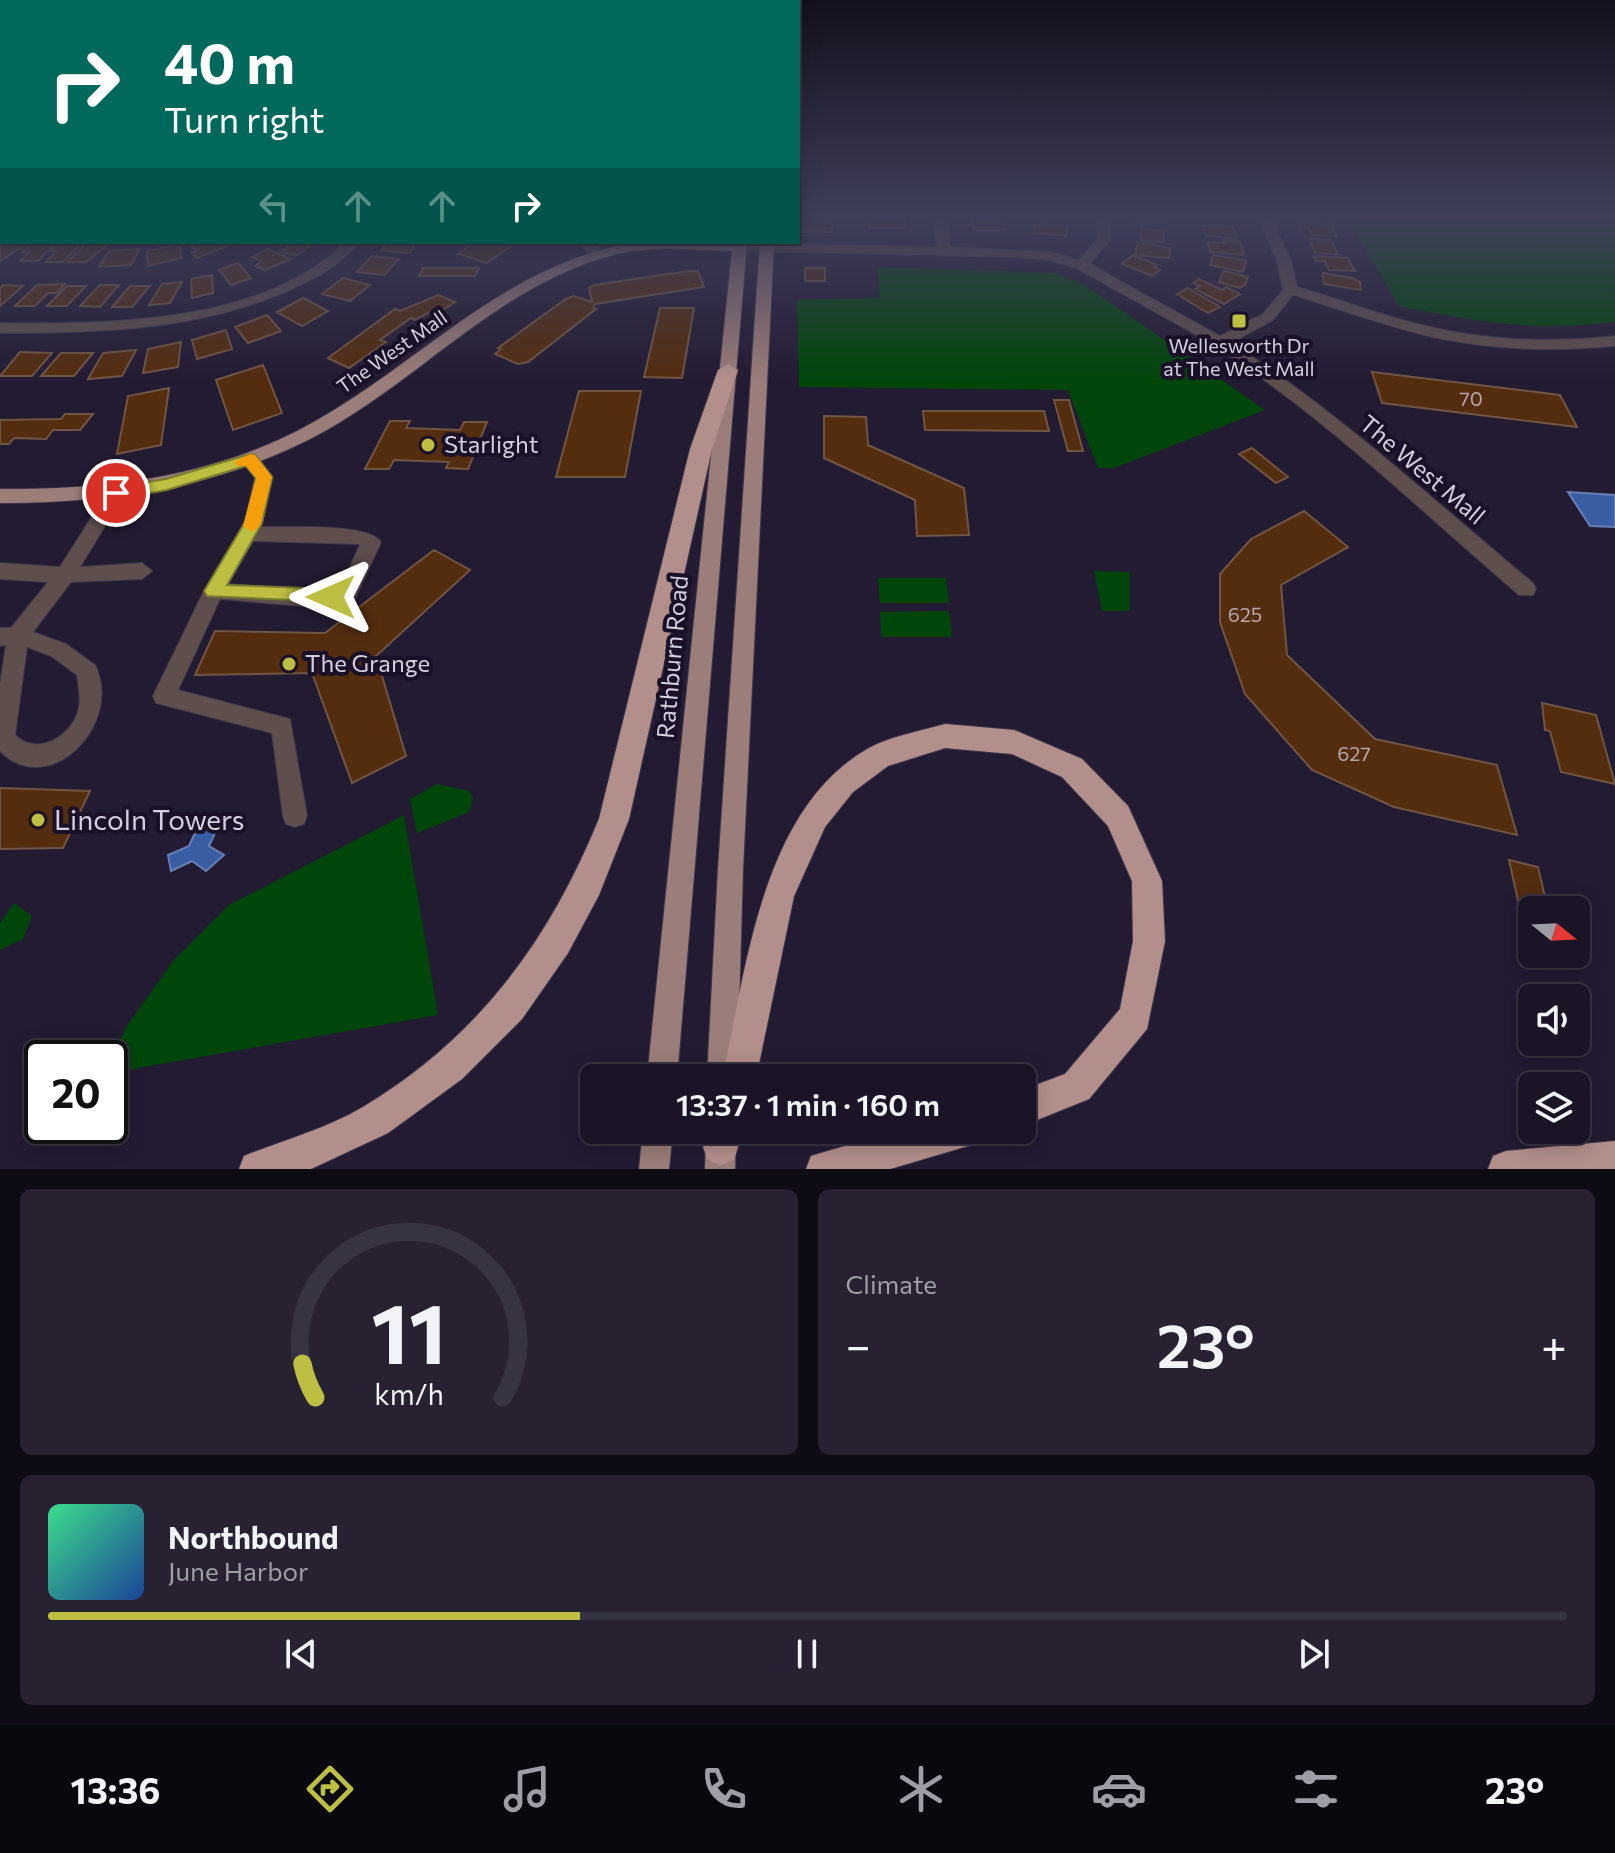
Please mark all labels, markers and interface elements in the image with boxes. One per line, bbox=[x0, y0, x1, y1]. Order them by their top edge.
text: 40 m bbox=[164, 27, 295, 96]
icon: right bbox=[32, 32, 136, 136]
text: Turn right bbox=[164, 96, 325, 140]
icon: left bbox=[252, 184, 296, 228]
icon: ahead bbox=[336, 184, 380, 228]
icon: ahead bbox=[420, 184, 464, 228]
icon: right bbox=[504, 184, 548, 228]
street label: The West Mall bbox=[332, 304, 451, 398]
marker: Wellesworth Dr at The West Mall bbox=[1230, 312, 1248, 330]
place label: Wellesworth Dr at The West Mall bbox=[1163, 333, 1315, 380]
house number: 70 bbox=[1459, 386, 1483, 410]
street label: The West Mall bbox=[1354, 408, 1492, 530]
place label: Starlight bbox=[444, 429, 539, 458]
marker: Starlight bbox=[419, 436, 437, 454]
pin bbox=[82, 459, 150, 527]
icon: arrive bbox=[94, 471, 138, 515]
position arrow bbox=[289, 555, 373, 639]
street label: Rathburn Road bbox=[650, 574, 693, 740]
house number: 625 bbox=[1228, 602, 1262, 626]
place label: The Grange bbox=[305, 648, 430, 677]
marker: The Grange bbox=[280, 655, 298, 673]
house number: 627 bbox=[1337, 741, 1371, 765]
place label: Lincoln Towers bbox=[54, 802, 245, 836]
marker: Lincoln Towers bbox=[29, 811, 47, 829]
north arrow bbox=[1518, 896, 1590, 968]
map controls bbox=[1518, 896, 1590, 1144]
button: sound bbox=[1518, 984, 1590, 1056]
speed limit sign: 20 bbox=[24, 1040, 128, 1144]
button: layers bbox=[1518, 1072, 1590, 1144]
text: 13:37 · 1 min · 160 m bbox=[676, 1085, 940, 1122]
text: Climate bbox=[846, 1268, 937, 1299]
text: 11 bbox=[371, 1279, 446, 1381]
text: 23° bbox=[1157, 1307, 1255, 1380]
text: − bbox=[846, 1317, 871, 1371]
text: + bbox=[1541, 1317, 1567, 1371]
text: km/h bbox=[374, 1376, 444, 1411]
text: Northbound bbox=[168, 1518, 339, 1555]
text: June Harbor bbox=[168, 1555, 308, 1586]
icon: previous bbox=[279, 1632, 323, 1676]
icon: pause bbox=[785, 1632, 829, 1676]
icon: next bbox=[1292, 1632, 1336, 1676]
icon: directions bbox=[302, 1761, 358, 1817]
icon: music bbox=[499, 1761, 555, 1817]
icon: phone bbox=[696, 1761, 752, 1817]
icon: climate bbox=[893, 1761, 949, 1817]
icon: car bbox=[1091, 1761, 1147, 1817]
icon: filters bbox=[1288, 1761, 1344, 1817]
text: 13:36 bbox=[71, 1767, 161, 1811]
text: 23° bbox=[1485, 1767, 1544, 1811]

